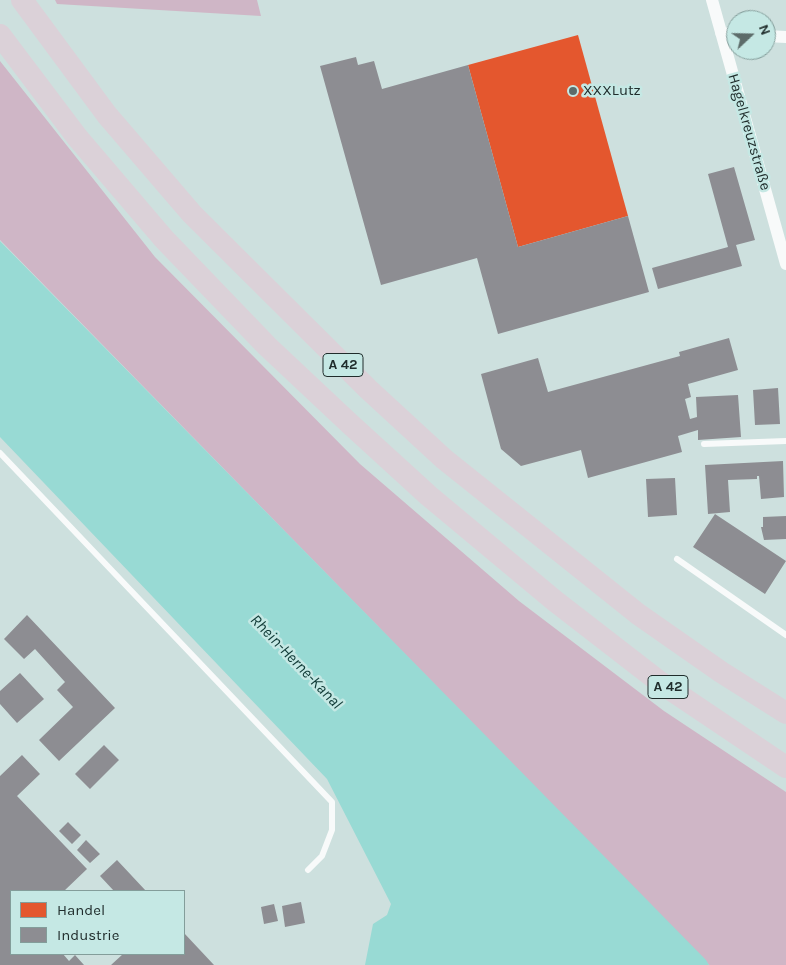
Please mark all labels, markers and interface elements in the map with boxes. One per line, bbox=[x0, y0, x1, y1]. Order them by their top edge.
north arrow bbox=[726, 10, 776, 60]
text: N bbox=[755, 22, 774, 38]
street label: Hagelkreuzstraße bbox=[724, 72, 774, 192]
place label: XXXLutz bbox=[583, 82, 641, 100]
marker: XXXLutz bbox=[567, 85, 579, 97]
road number: A 42 bbox=[323, 354, 363, 376]
water label: Rhein-Herne-Kanal bbox=[246, 611, 346, 713]
road number: A 42 bbox=[648, 676, 688, 699]
legend bbox=[10, 890, 185, 955]
text: Handel bbox=[57, 901, 105, 919]
text: Industrie bbox=[57, 926, 119, 944]

